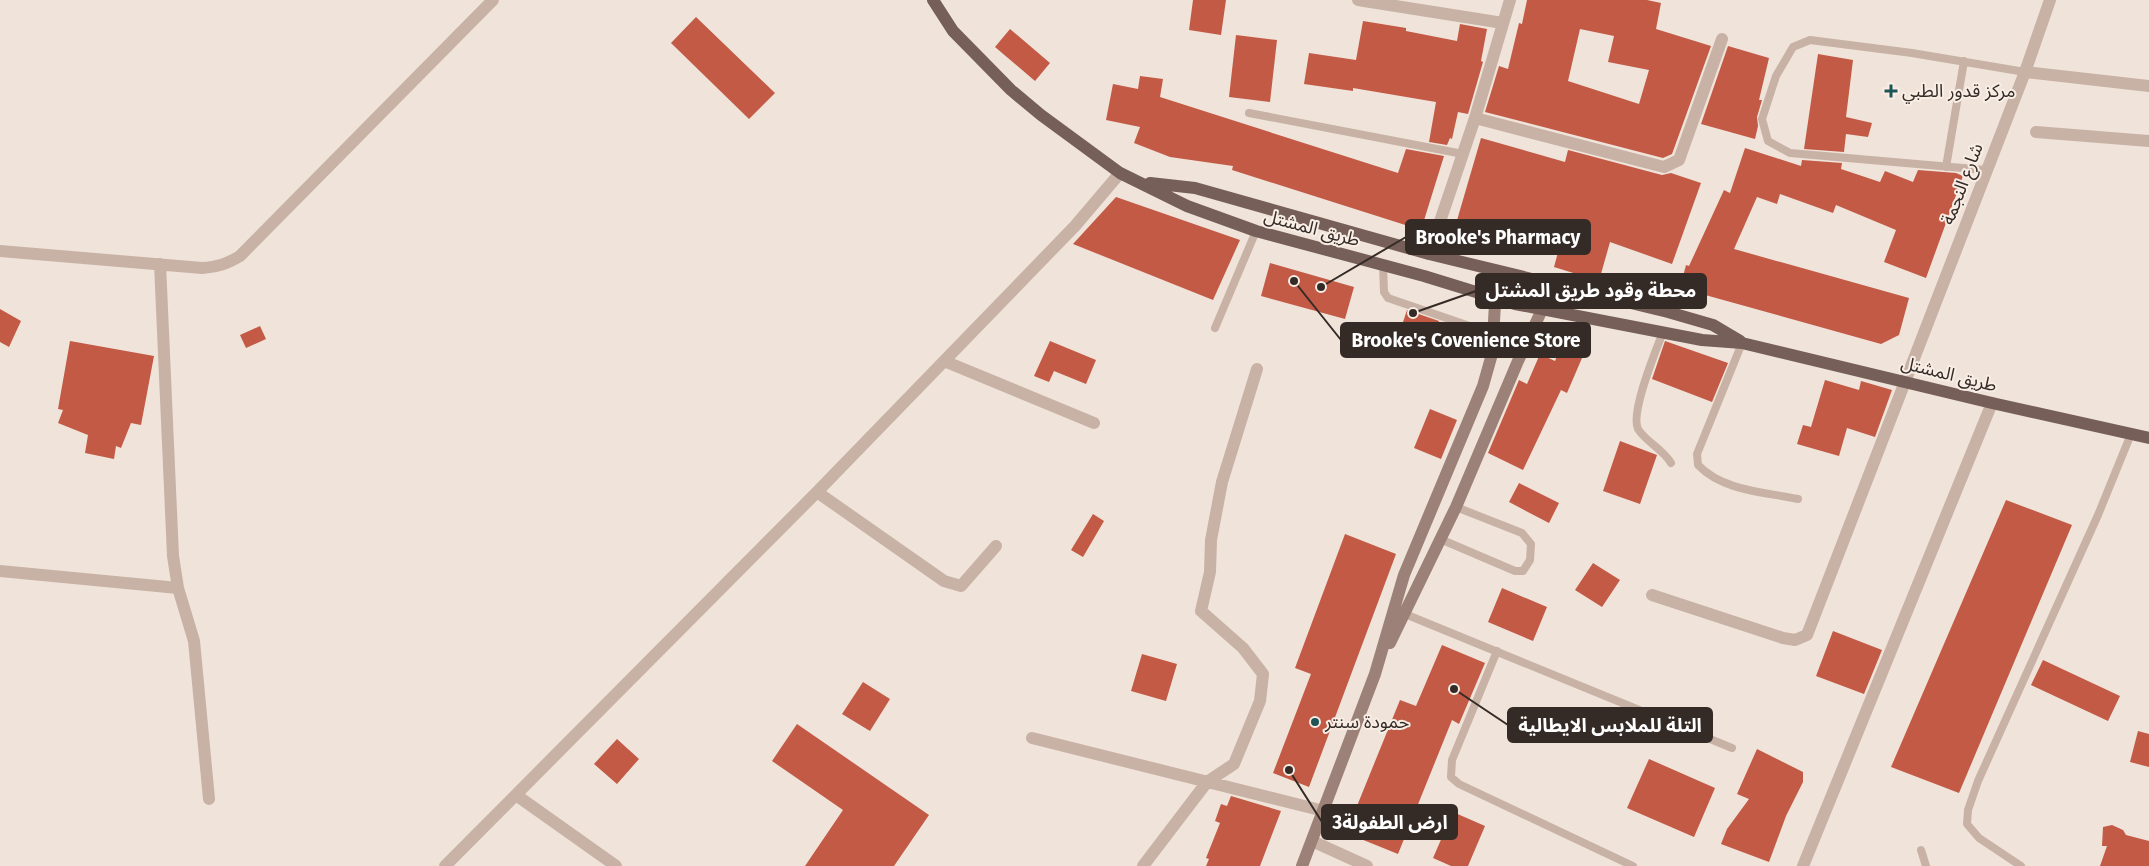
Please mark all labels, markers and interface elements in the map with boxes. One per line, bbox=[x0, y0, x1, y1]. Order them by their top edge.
place label: مركز قدور الطبي bbox=[1902, 80, 2015, 104]
marker: مركز قدور الطبي bbox=[1884, 84, 1898, 98]
street label: شارع النجمة bbox=[1936, 140, 1990, 229]
street label: طريق المشتل bbox=[1262, 205, 1362, 251]
callout: Brooke's Pharmacy bbox=[1406, 220, 1590, 254]
text: Brooke's Pharmacy bbox=[1416, 226, 1581, 249]
callout: محطة وقود طريق المشتل bbox=[1476, 274, 1706, 308]
text: محطة وقود طريق المشتل bbox=[1486, 279, 1696, 302]
callout: Brooke's Covenience Store bbox=[1341, 323, 1590, 357]
text: Brooke's Covenience Store bbox=[1351, 329, 1581, 352]
street label: طريق المشتل bbox=[1899, 351, 1999, 397]
callout: التلة للملابس الايطالية bbox=[1508, 708, 1712, 742]
place label: حمودة سنتر bbox=[1324, 711, 1409, 733]
text: التلة للملابس الايطالية bbox=[1518, 714, 1702, 737]
marker: حمودة سنتر bbox=[1309, 716, 1321, 728]
callout: ارض الطفولة3 bbox=[1322, 805, 1457, 839]
text: ارض الطفولة3 bbox=[1331, 811, 1448, 834]

